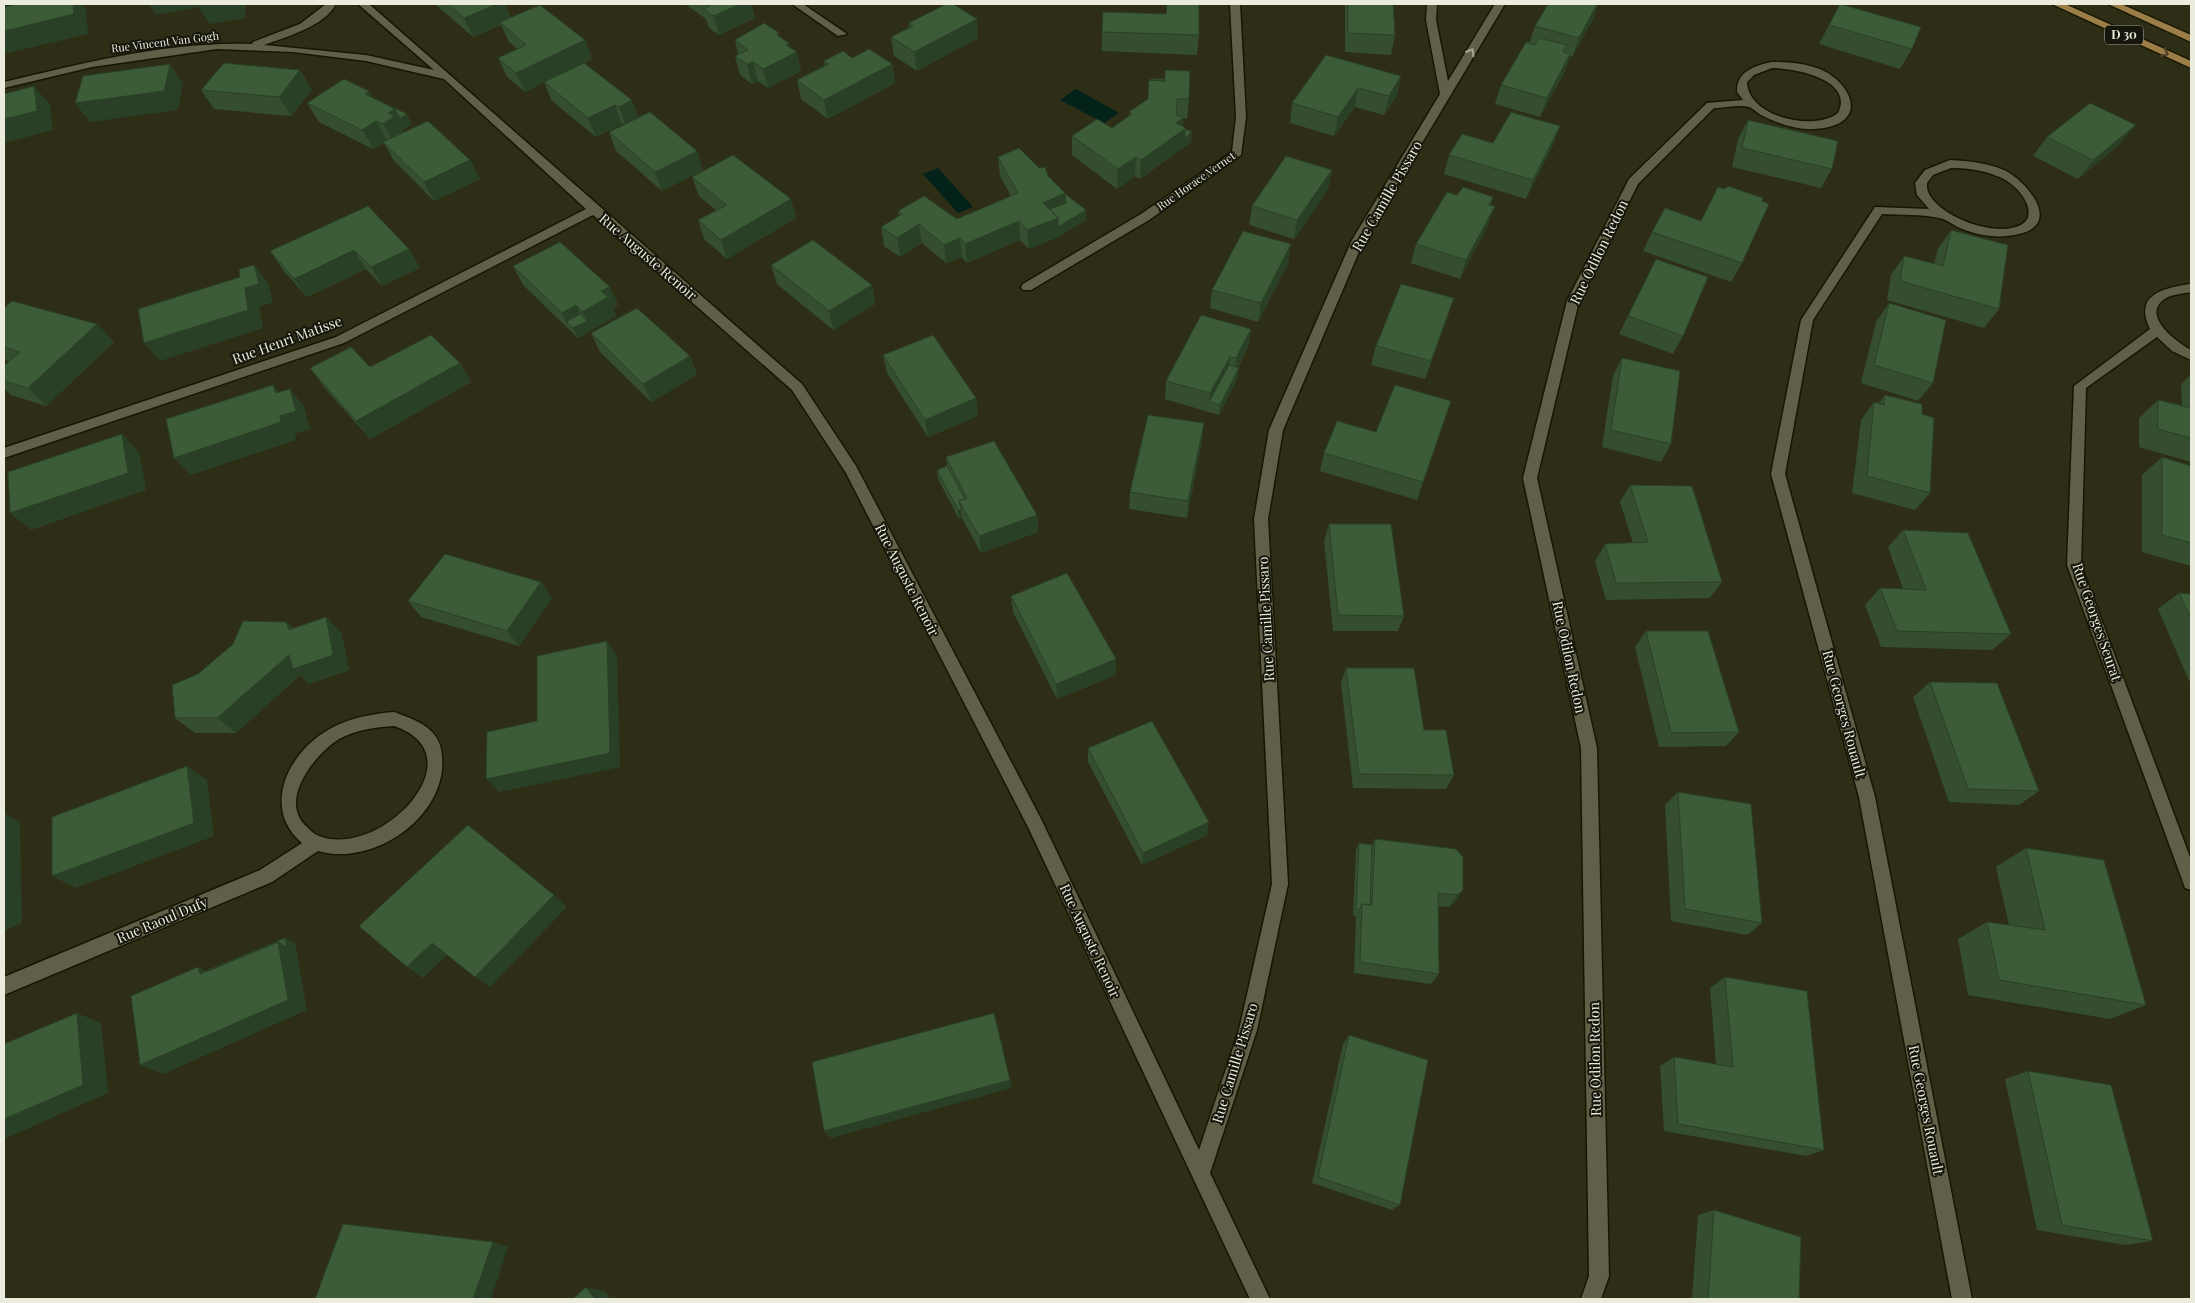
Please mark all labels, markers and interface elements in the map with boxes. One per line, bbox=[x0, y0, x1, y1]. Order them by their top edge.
road number: D 30 bbox=[2105, 26, 2143, 44]
street label: Rue Vincent Van Gogh bbox=[110, 27, 220, 56]
one-way arrow bbox=[2160, 47, 2169, 58]
one-way arrow bbox=[1465, 49, 1475, 58]
street label: Rue Camille Pissaro bbox=[1347, 137, 1426, 255]
street label: Rue Horace Vernet bbox=[1154, 148, 1238, 213]
street label: Rue Odilon Redon bbox=[1565, 196, 1632, 307]
street label: Rue Auguste Renoir bbox=[595, 209, 702, 305]
street label: Rue Henri Matisse bbox=[229, 311, 344, 368]
street label: Rue Auguste Renoir bbox=[871, 520, 944, 640]
street label: Rue Camille Pissaro bbox=[1253, 556, 1278, 682]
street label: Rue Georges Seurat bbox=[2068, 560, 2127, 684]
street label: Rue Odilon Redon bbox=[1548, 599, 1591, 715]
street label: Rue Georges Rouault bbox=[1818, 648, 1871, 781]
street label: Rue Auguste Renoir bbox=[1056, 881, 1126, 1002]
street label: Rue Raoul Dufy bbox=[113, 892, 210, 947]
street label: Rue Camille Pissaro bbox=[1207, 1000, 1262, 1125]
street label: Rue Odilon Redon bbox=[1584, 1001, 1605, 1116]
street label: Rue Georges Rouault bbox=[1905, 1043, 1949, 1177]

